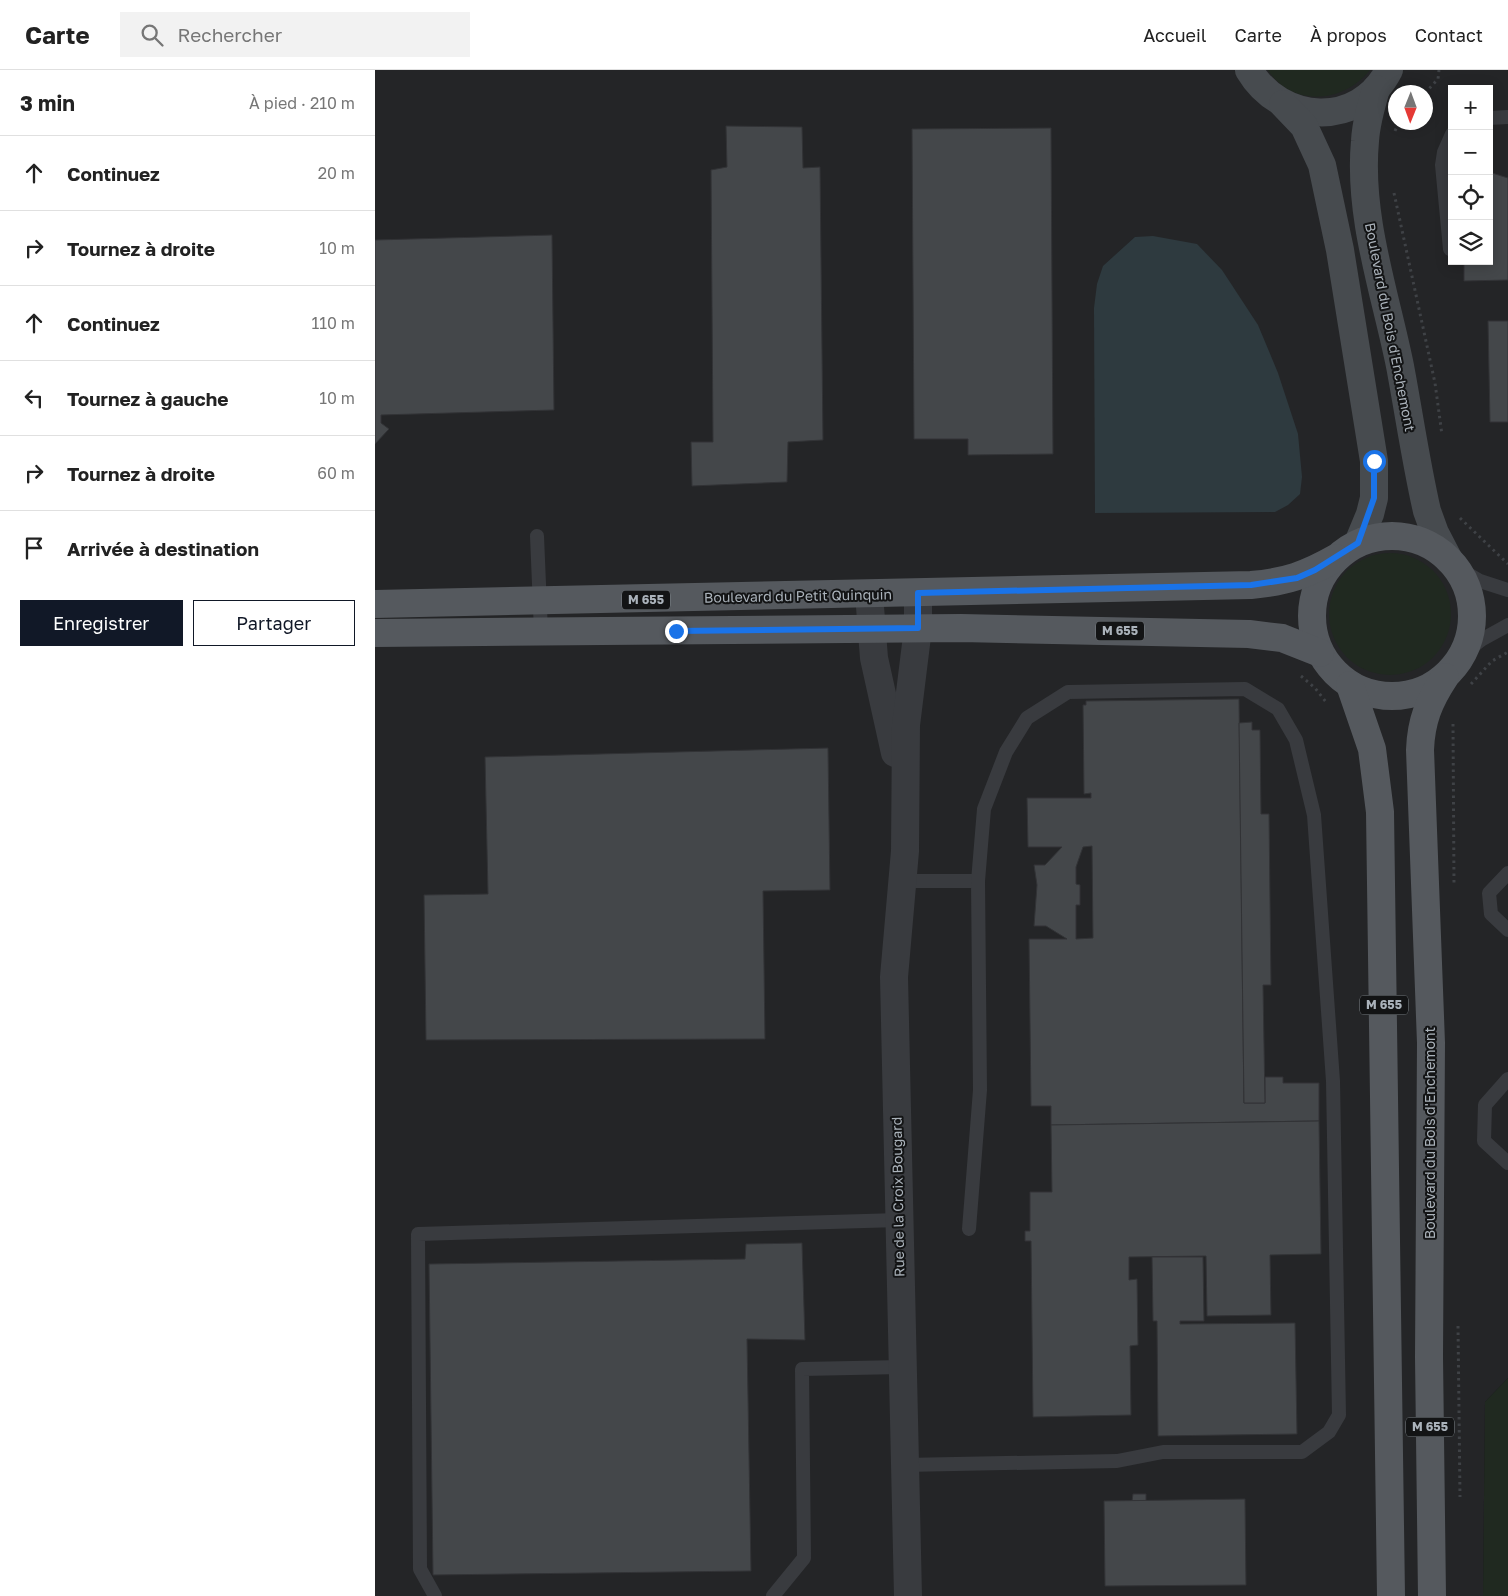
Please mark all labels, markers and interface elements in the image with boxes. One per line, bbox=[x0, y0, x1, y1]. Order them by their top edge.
search box bbox=[120, 12, 470, 57]
text: Carte bbox=[25, 20, 90, 49]
icon: search bbox=[138, 21, 166, 49]
text: Rechercher bbox=[178, 23, 282, 46]
text: Accueil bbox=[1143, 24, 1207, 46]
text: Carte bbox=[1235, 24, 1282, 46]
text: À propos bbox=[1310, 24, 1387, 46]
text: Contact bbox=[1415, 24, 1483, 46]
north arrow bbox=[1388, 85, 1433, 130]
map controls bbox=[1448, 85, 1493, 265]
button: + bbox=[1448, 85, 1493, 130]
text: 3 min bbox=[20, 90, 75, 116]
text: À pied · 210 m bbox=[249, 93, 355, 113]
button: − bbox=[1448, 130, 1493, 175]
icon: ahead bbox=[20, 159, 48, 187]
text: Continuez bbox=[67, 162, 160, 185]
text: 20 m bbox=[318, 163, 355, 183]
button: locate bbox=[1448, 175, 1493, 220]
button: layers bbox=[1448, 220, 1493, 265]
street label: Boulevard du Bois d'Enchemont bbox=[1362, 221, 1419, 433]
icon: right bbox=[20, 234, 48, 262]
text: Tournez à droite bbox=[67, 237, 215, 260]
text: 10 m bbox=[319, 238, 355, 258]
icon: ahead bbox=[20, 309, 48, 337]
text: Continuez bbox=[67, 312, 160, 335]
text: 110 m bbox=[311, 313, 355, 333]
icon: left bbox=[20, 384, 48, 412]
text: Tournez à gauche bbox=[67, 387, 228, 410]
text: 10 m bbox=[319, 388, 355, 408]
route start bbox=[1363, 450, 1386, 473]
icon: right bbox=[20, 459, 48, 487]
text: Tournez à droite bbox=[67, 462, 215, 485]
text: 60 m bbox=[317, 463, 355, 483]
icon: arrive bbox=[20, 534, 48, 562]
text: Arrivée à destination bbox=[67, 537, 259, 560]
street label: Boulevard du Petit Quinquin bbox=[704, 585, 892, 606]
road number: M 655 bbox=[622, 590, 670, 610]
button: Enregistrer bbox=[20, 600, 183, 646]
button: Partager bbox=[193, 600, 355, 646]
route end bbox=[665, 620, 688, 643]
road number: M 655 bbox=[1096, 622, 1144, 640]
road number: M 655 bbox=[1360, 996, 1408, 1014]
street label: Boulevard du Bois d'Enchemont bbox=[1421, 1027, 1438, 1239]
street label: Rue de la Croix Bougard bbox=[888, 1117, 907, 1277]
road number: M 655 bbox=[1406, 1418, 1454, 1436]

